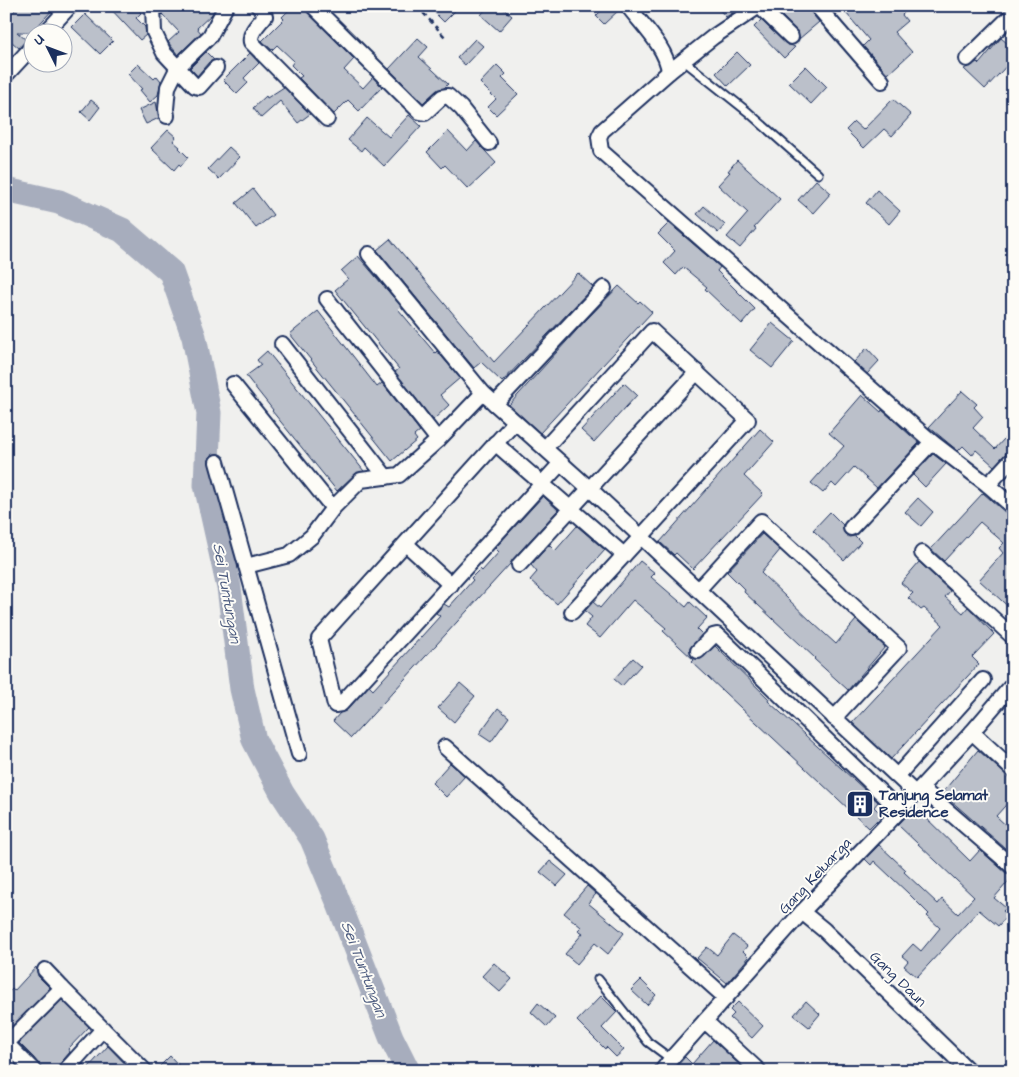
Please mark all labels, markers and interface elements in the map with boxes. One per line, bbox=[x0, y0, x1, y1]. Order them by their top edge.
north arrow bbox=[22, 22, 72, 72]
text: U bbox=[29, 30, 49, 50]
water label: Sei Tuntungan bbox=[206, 541, 247, 647]
place label: Tanjung Selamat Residence bbox=[878, 785, 989, 823]
building icon: Tanjung Selamat Residence bbox=[845, 789, 875, 819]
street label: Gang Keluarga bbox=[774, 833, 857, 920]
water label: Sei Tuntungan bbox=[335, 918, 393, 1022]
street label: Gang Daun bbox=[864, 947, 931, 1013]

